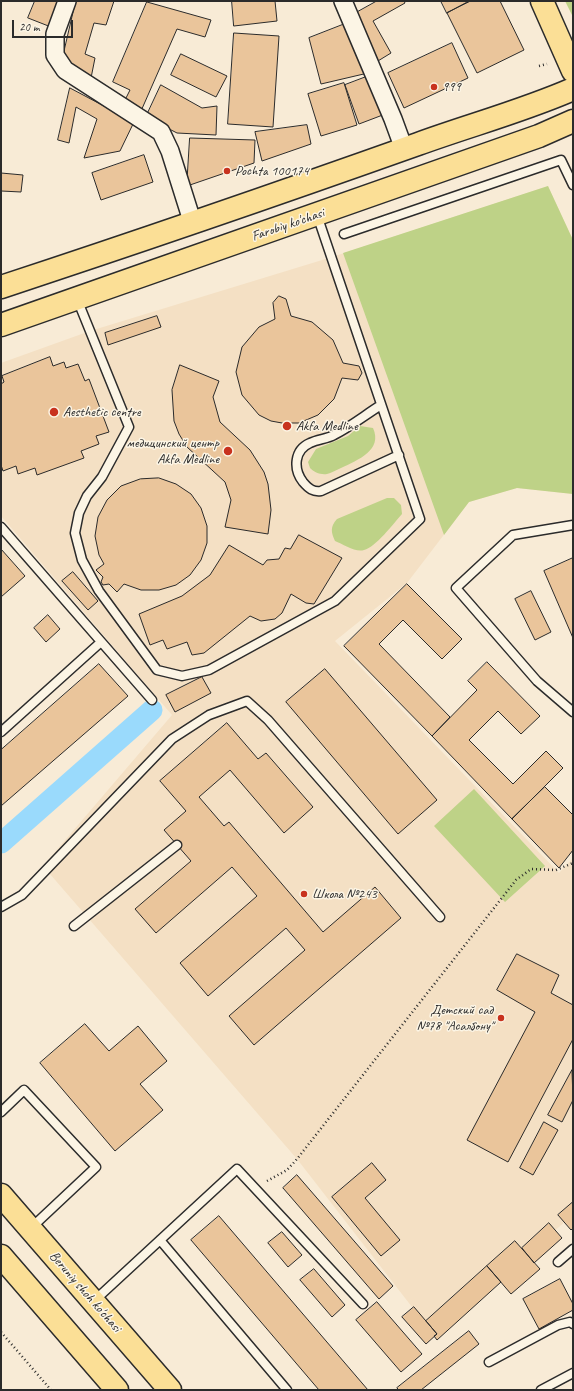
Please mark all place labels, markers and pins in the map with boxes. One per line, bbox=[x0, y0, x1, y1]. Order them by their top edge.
place label: 999 bbox=[442, 79, 461, 95]
marker: 999 bbox=[429, 82, 439, 92]
place label: Pochta 100174 bbox=[235, 163, 309, 179]
marker: Pochta 100174 bbox=[222, 166, 232, 176]
place label: Aesthetic centre bbox=[63, 404, 140, 420]
marker: Aesthetic centre bbox=[48, 406, 60, 418]
place label: Akfa Medline bbox=[296, 418, 358, 434]
marker: Akfa Medline bbox=[281, 420, 293, 432]
place label: медицинский центр Akfa Medline bbox=[127, 435, 219, 468]
marker: медицинский центр Akfa Medline bbox=[222, 445, 234, 457]
place label: Школа №243 bbox=[312, 886, 377, 902]
marker: Школа №243 bbox=[299, 889, 309, 899]
place label: Детский сад №78 "Асалбону" bbox=[417, 1002, 493, 1034]
marker: Детский сад №78 "Асалбону" bbox=[496, 1013, 506, 1023]

